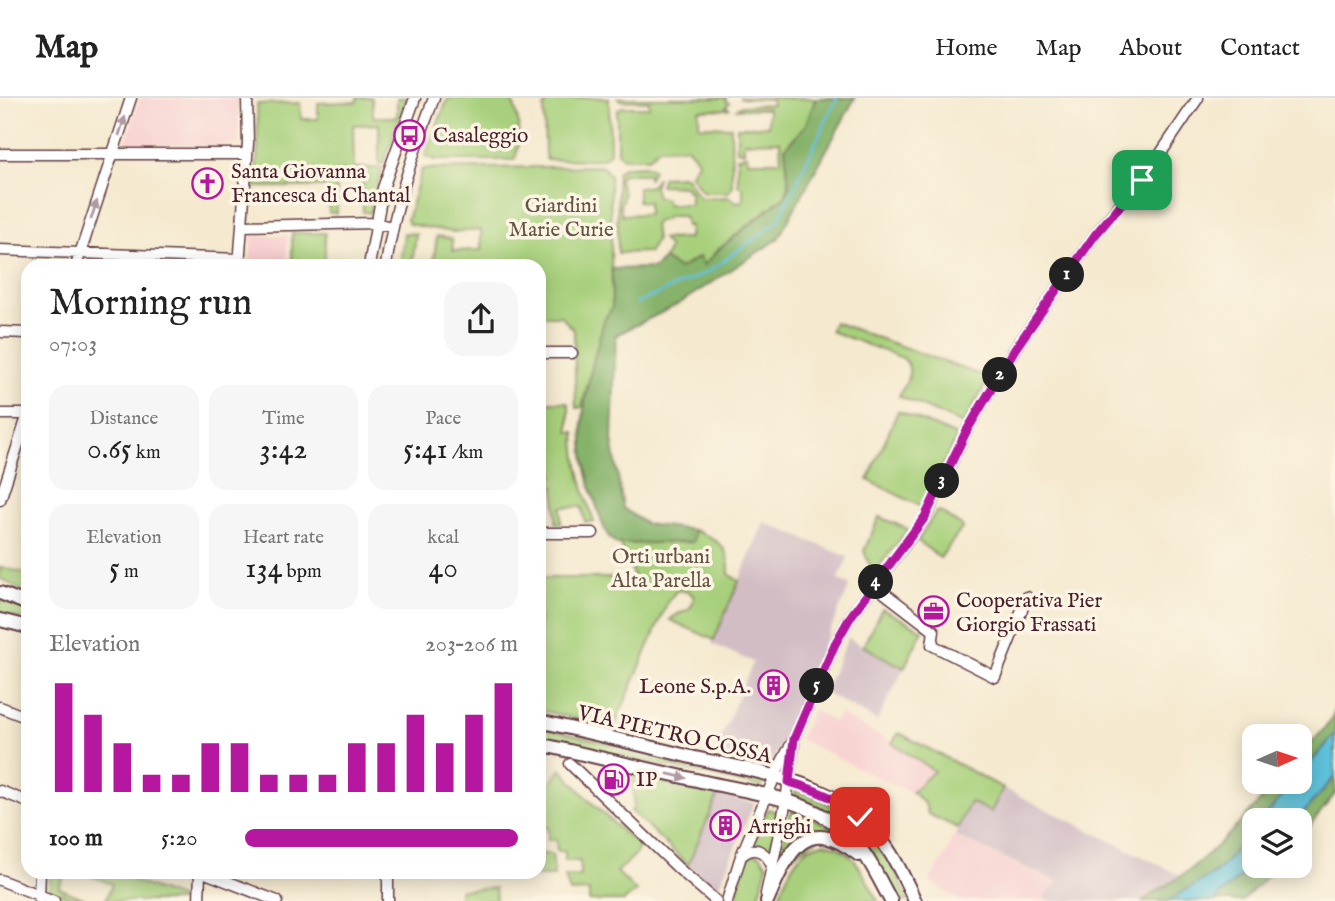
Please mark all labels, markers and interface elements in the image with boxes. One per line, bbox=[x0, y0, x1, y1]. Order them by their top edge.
text: Map bbox=[35, 27, 98, 69]
text: Home bbox=[935, 33, 998, 64]
text: Map bbox=[1036, 33, 1082, 64]
text: About bbox=[1120, 33, 1182, 64]
text: Contact bbox=[1220, 33, 1300, 64]
one-way arrow bbox=[117, 116, 128, 137]
bus stop icon: Casaleggio bbox=[393, 118, 427, 152]
place label: Casaleggio bbox=[433, 123, 528, 150]
pin bbox=[1112, 150, 1172, 210]
place label: Santa Giovanna Francesca di Chantal bbox=[231, 159, 411, 210]
icon: arrive bbox=[1123, 161, 1161, 199]
church icon: Santa Giovanna Francesca di Chantal bbox=[191, 166, 225, 200]
park label: Giardini Marie Curie bbox=[508, 193, 614, 244]
one-way arrow bbox=[90, 200, 100, 221]
pin: 1 bbox=[1050, 258, 1084, 292]
text: 1 bbox=[1063, 262, 1070, 286]
text: Morning run bbox=[49, 280, 252, 328]
button: share bbox=[444, 282, 518, 356]
text: 07:03 bbox=[49, 330, 97, 359]
pin: 2 bbox=[982, 358, 1018, 392]
text: 2 bbox=[995, 362, 1004, 386]
text: Distance bbox=[89, 407, 158, 431]
text: Time bbox=[262, 407, 305, 431]
text: Pace bbox=[425, 407, 461, 431]
text: 0.65 bbox=[87, 431, 132, 469]
text: 3:42 bbox=[260, 431, 307, 469]
text: 5:41 bbox=[403, 431, 448, 469]
text: km bbox=[132, 441, 161, 465]
text: /km bbox=[448, 441, 483, 465]
pin: 3 bbox=[925, 464, 960, 498]
text: 3 bbox=[938, 468, 945, 492]
text: Elevation bbox=[86, 526, 162, 550]
text: Heart rate bbox=[243, 526, 324, 550]
text: kcal bbox=[427, 526, 459, 550]
park label: Orti urbani Alta Parella bbox=[610, 544, 712, 595]
text: 5 bbox=[109, 550, 120, 588]
text: 134 bbox=[245, 550, 282, 588]
text: 40 bbox=[428, 550, 458, 588]
text: m bbox=[120, 560, 139, 584]
text: bpm bbox=[282, 560, 322, 584]
pin: 4 bbox=[858, 564, 894, 600]
text: 4 bbox=[871, 569, 880, 593]
place label: Cooperativa Pier Giorgio Frassati bbox=[956, 588, 1102, 639]
office icon: Cooperativa Pier Giorgio Frassati bbox=[916, 595, 950, 629]
text: Elevation bbox=[49, 630, 140, 659]
text: 203–206 m bbox=[425, 630, 518, 659]
pin: 5 bbox=[800, 668, 834, 704]
building icon: Leone S.p.A. bbox=[757, 669, 791, 703]
text: 5 bbox=[813, 673, 820, 697]
place label: Leone S.p.A. bbox=[639, 674, 751, 701]
street label: VIA PIETRO COSSA bbox=[574, 700, 775, 771]
north arrow bbox=[1242, 724, 1312, 794]
map controls bbox=[1242, 724, 1312, 878]
fuel station icon: IP bbox=[596, 762, 630, 796]
place label: IP bbox=[636, 767, 657, 794]
one-way arrow bbox=[666, 770, 688, 781]
pin bbox=[830, 787, 890, 847]
icon: check bbox=[841, 798, 879, 836]
button: layers bbox=[1242, 808, 1312, 878]
building icon: Arrighi bbox=[708, 809, 742, 843]
place label: Arrighi bbox=[747, 814, 811, 841]
text: 100 m bbox=[49, 824, 103, 853]
text: 5:20 bbox=[161, 824, 198, 853]

